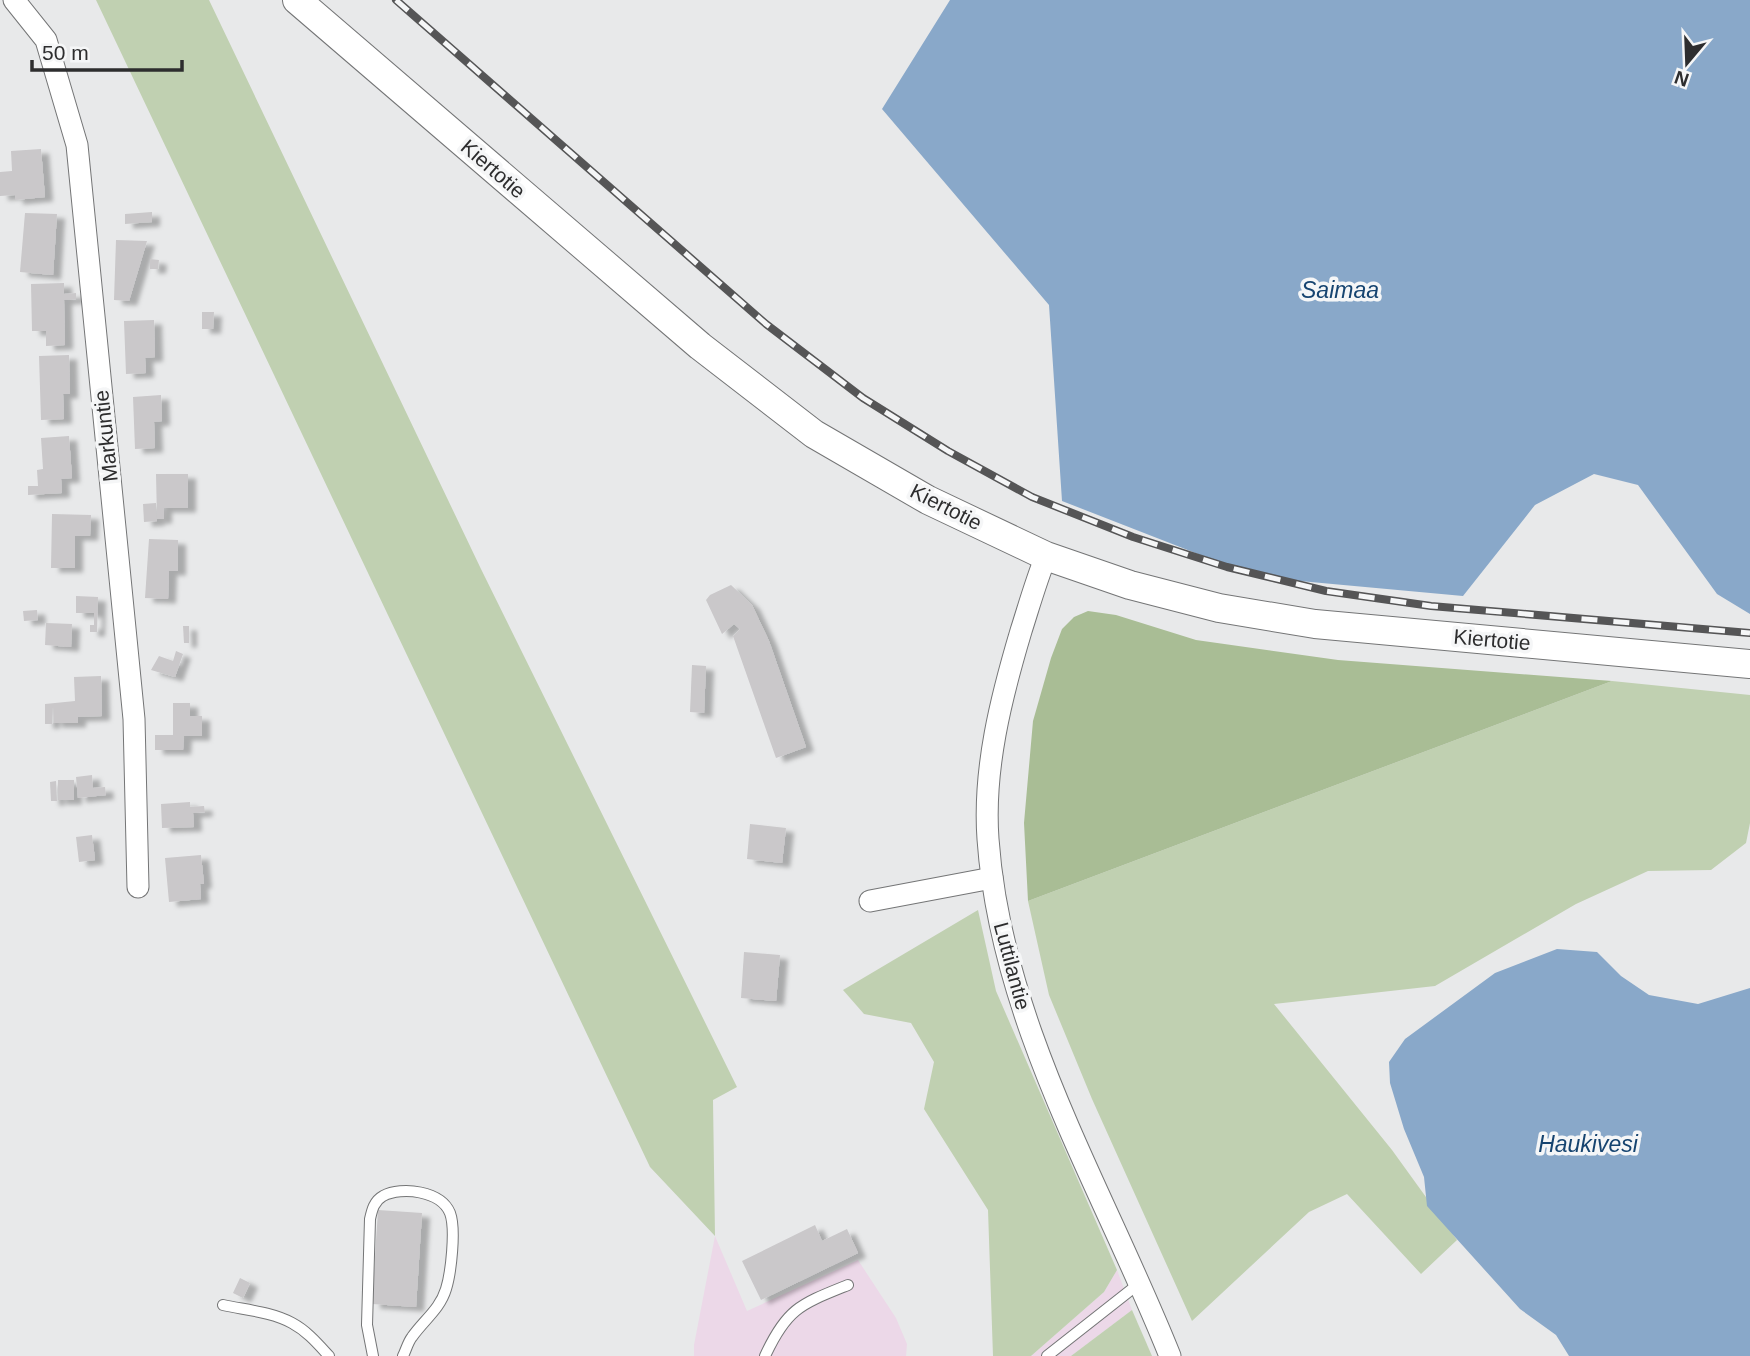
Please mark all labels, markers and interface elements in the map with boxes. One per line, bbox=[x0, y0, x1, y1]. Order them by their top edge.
scale bar bbox=[32, 28, 182, 72]
north arrow bbox=[1652, 28, 1722, 98]
text: 50 m bbox=[42, 41, 89, 64]
text: N bbox=[1672, 66, 1692, 91]
street label: Kiertotie bbox=[457, 135, 530, 203]
water label: Saimaa bbox=[1301, 277, 1379, 303]
street label: Markuntie bbox=[89, 389, 122, 483]
street label: Kiertotie bbox=[907, 479, 986, 534]
street label: Kiertotie bbox=[1453, 625, 1531, 654]
street label: Luttilantie bbox=[990, 919, 1035, 1012]
water label: Haukivesi bbox=[1538, 1131, 1639, 1157]

